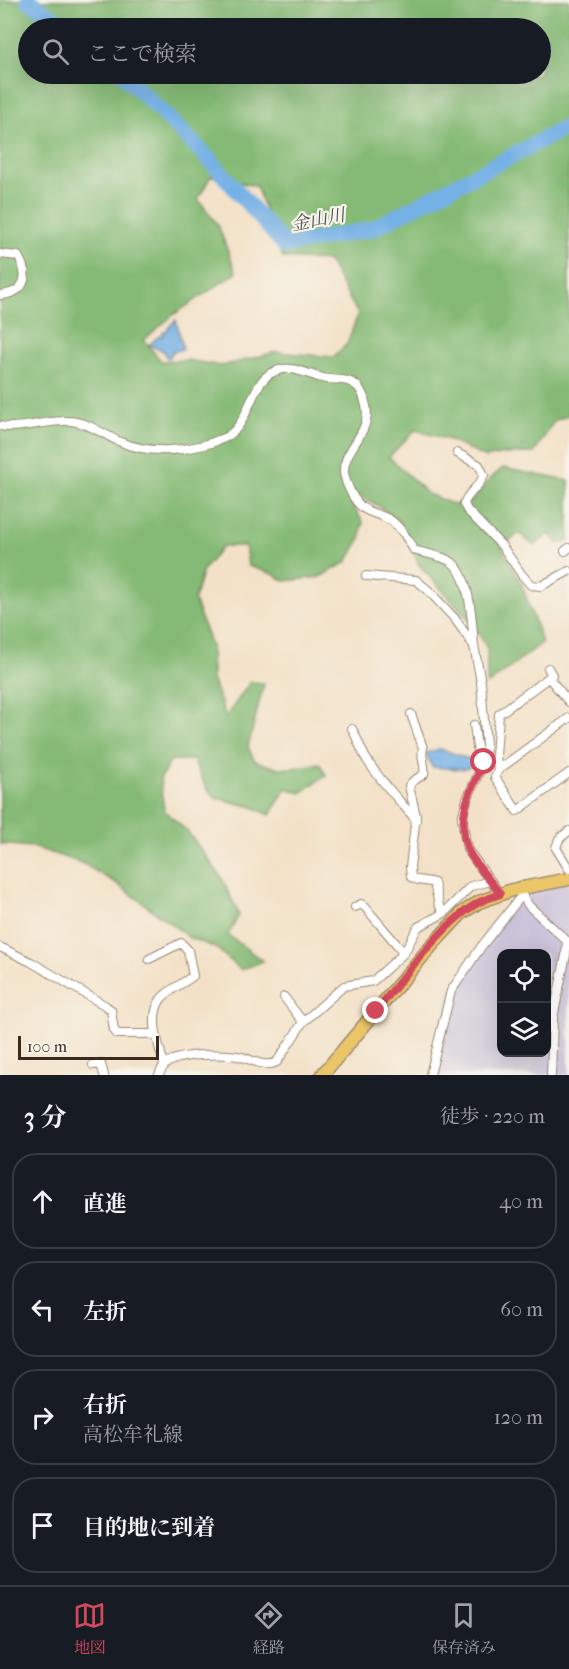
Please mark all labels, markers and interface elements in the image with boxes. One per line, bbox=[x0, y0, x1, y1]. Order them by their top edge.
search box bbox=[18, 18, 551, 84]
icon: search bbox=[39, 35, 72, 68]
text: ここで検索 bbox=[87, 41, 197, 67]
water label: 金山川 bbox=[289, 204, 348, 235]
route start bbox=[470, 748, 496, 774]
map controls bbox=[497, 949, 551, 1057]
button: locate bbox=[497, 949, 551, 1003]
route end bbox=[362, 997, 388, 1023]
button: layers bbox=[497, 1003, 551, 1057]
scale bar bbox=[18, 1033, 159, 1060]
text: 100 m bbox=[27, 1037, 67, 1056]
text: 3 分 bbox=[24, 1102, 66, 1133]
text: 徒歩 · 220 m bbox=[440, 1105, 545, 1128]
icon: ahead bbox=[26, 1185, 59, 1218]
text: 40 m bbox=[499, 1190, 543, 1213]
text: 直進 bbox=[83, 1191, 127, 1217]
icon: left bbox=[26, 1293, 59, 1326]
text: 60 m bbox=[500, 1298, 543, 1321]
text: 左折 bbox=[83, 1299, 127, 1325]
text: 右折 bbox=[83, 1392, 127, 1418]
icon: right bbox=[26, 1401, 59, 1434]
text: 120 m bbox=[494, 1406, 543, 1429]
text: 高松牟礼線 bbox=[83, 1423, 183, 1446]
icon: arrive bbox=[26, 1509, 59, 1542]
text: 目的地に到着 bbox=[83, 1515, 215, 1541]
tab: 地図 bbox=[73, 1599, 106, 1658]
tab: 経路 bbox=[252, 1599, 285, 1658]
tab: 保存済み bbox=[432, 1599, 496, 1658]

